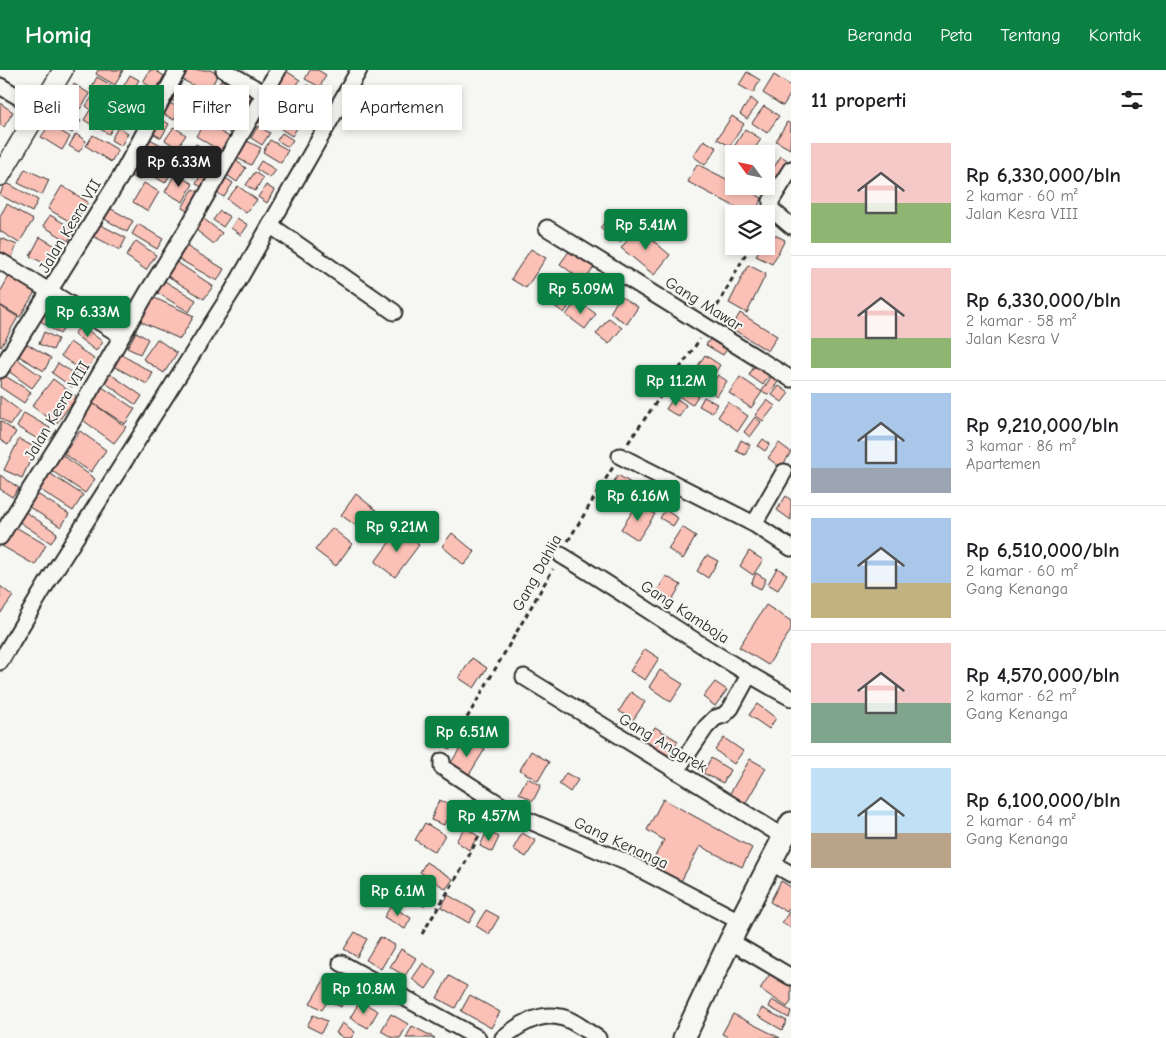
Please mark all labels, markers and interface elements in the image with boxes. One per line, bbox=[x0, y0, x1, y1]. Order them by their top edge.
text: Homiq bbox=[25, 21, 92, 49]
text: Beranda bbox=[847, 25, 912, 46]
text: Peta bbox=[940, 25, 972, 46]
text: Tentang bbox=[1000, 25, 1061, 46]
text: Kontak bbox=[1089, 25, 1141, 46]
chip: Beli bbox=[15, 85, 79, 130]
chip: Sewa bbox=[89, 85, 164, 130]
chip: Filter bbox=[174, 85, 249, 130]
chip: Baru bbox=[259, 85, 332, 130]
chip: Apartemen bbox=[342, 85, 462, 130]
icon: filters bbox=[1118, 86, 1146, 114]
text: 11 properti bbox=[811, 88, 907, 112]
north arrow bbox=[725, 145, 775, 195]
map controls bbox=[725, 145, 775, 255]
pin: Rp 6.33M bbox=[127, 146, 231, 188]
text: Rp 6.33M bbox=[147, 153, 211, 171]
icon: home bbox=[851, 163, 911, 223]
text: Rp 6,330,000/bln bbox=[966, 163, 1121, 187]
street label: Jalan Kesra VII bbox=[35, 176, 105, 276]
text: 2 kamar · 60 m² bbox=[966, 187, 1078, 205]
button: layers bbox=[725, 205, 775, 255]
text: Jalan Kesra VIII bbox=[966, 205, 1078, 223]
pin: Rp 5.41M bbox=[594, 208, 698, 251]
text: Rp 5.41M bbox=[615, 216, 677, 234]
pin: Rp 5.09M bbox=[529, 272, 633, 315]
street label: Gang Mawar bbox=[662, 273, 747, 335]
text: Rp 5.09M bbox=[548, 280, 614, 298]
icon: home bbox=[851, 288, 911, 348]
text: Rp 6,330,000/bln bbox=[966, 288, 1121, 312]
pin: Rp 6.33M bbox=[36, 296, 140, 338]
text: Rp 6.33M bbox=[56, 303, 120, 321]
text: 2 kamar · 58 m² bbox=[966, 312, 1076, 330]
text: Jalan Kesra V bbox=[966, 330, 1059, 348]
street label: Jalan Kesra VIII bbox=[20, 358, 94, 464]
pin: Rp 11.2M bbox=[624, 364, 728, 407]
text: Rp 11.2M bbox=[646, 372, 706, 390]
icon: home bbox=[851, 413, 911, 473]
text: Rp 9,210,000/bln bbox=[966, 413, 1119, 437]
text: 3 kamar · 86 m² bbox=[966, 437, 1076, 455]
text: Apartemen bbox=[966, 455, 1041, 473]
pin: Rp 6.16M bbox=[586, 480, 690, 522]
text: Rp 6.16M bbox=[607, 487, 669, 505]
pin: Rp 9.21M bbox=[345, 510, 449, 553]
text: Rp 9.21M bbox=[366, 518, 428, 536]
street label: Gang Dahlia bbox=[509, 532, 565, 614]
icon: home bbox=[851, 538, 911, 598]
text: Rp 6,510,000/bln bbox=[966, 538, 1120, 562]
text: 2 kamar · 60 m² bbox=[966, 562, 1078, 580]
street label: Gang Kamboja bbox=[637, 577, 733, 647]
text: Gang Kenanga bbox=[966, 580, 1068, 598]
icon: home bbox=[851, 663, 911, 723]
text: Rp 4,570,000/bln bbox=[966, 663, 1120, 687]
text: 2 kamar · 62 m² bbox=[966, 687, 1076, 705]
text: Gang Kenanga bbox=[966, 705, 1068, 723]
street label: Gang Anggrek bbox=[616, 710, 710, 776]
pin: Rp 6.51M bbox=[415, 716, 519, 758]
text: Rp 6.51M bbox=[436, 723, 498, 741]
icon: home bbox=[851, 788, 911, 848]
text: Rp 6,100,000/bln bbox=[966, 788, 1121, 812]
pin: Rp 4.57M bbox=[437, 800, 541, 842]
text: Rp 4.57M bbox=[458, 807, 520, 825]
text: 2 kamar · 64 m² bbox=[966, 812, 1076, 830]
street label: Gang Kenanga bbox=[571, 813, 671, 873]
text: Gang Kenanga bbox=[966, 830, 1068, 848]
pin: Rp 6.1M bbox=[352, 874, 444, 917]
text: Rp 6.1M bbox=[371, 882, 425, 900]
pin: Rp 10.8M bbox=[312, 972, 416, 1015]
text: Rp 10.8M bbox=[333, 980, 395, 998]

